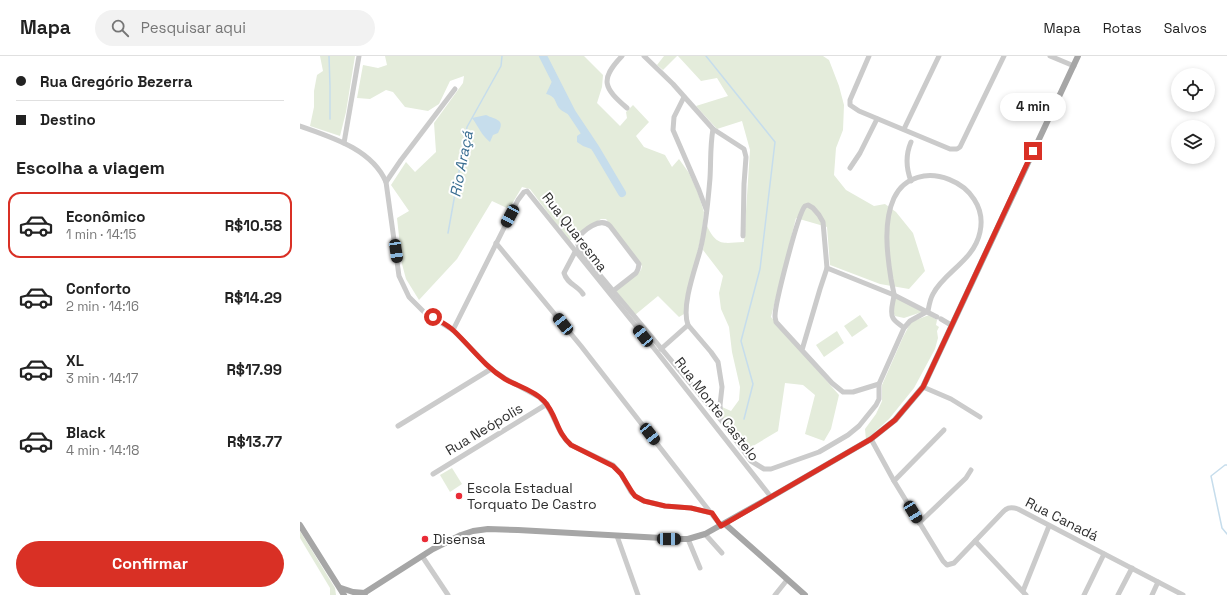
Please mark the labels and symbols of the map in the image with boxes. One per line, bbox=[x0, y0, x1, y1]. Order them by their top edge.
callout: 4 min bbox=[1000, 93, 1066, 121]
water label: Rio Araçá bbox=[445, 129, 477, 199]
route end bbox=[1024, 142, 1042, 160]
street label: Rua Quaresma bbox=[538, 189, 612, 275]
car bbox=[499, 203, 521, 229]
car bbox=[388, 238, 404, 264]
route start bbox=[424, 308, 442, 326]
car bbox=[551, 311, 575, 337]
car bbox=[631, 323, 655, 349]
street label: Rua Monte Castelo bbox=[671, 353, 763, 465]
street label: Rua Neópolis bbox=[442, 399, 526, 459]
car bbox=[638, 421, 662, 447]
place label: Escola Estadual Torquato De Castro bbox=[467, 479, 597, 513]
marker: Escola Estadual Torquato De Castro bbox=[454, 491, 464, 501]
street label: Rua Canadá bbox=[1022, 493, 1102, 545]
car bbox=[902, 499, 924, 525]
place label: Disensa bbox=[433, 530, 485, 548]
car bbox=[657, 533, 681, 545]
marker: Disensa bbox=[420, 534, 430, 544]

